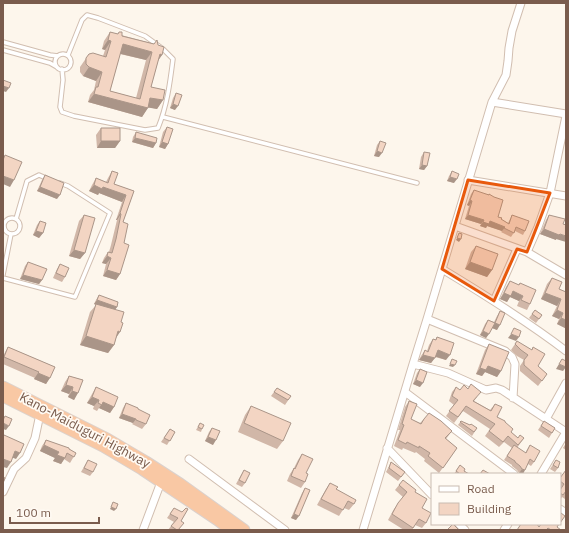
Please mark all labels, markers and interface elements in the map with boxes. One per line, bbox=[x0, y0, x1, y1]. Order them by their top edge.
street label: Kano-Maiduguri Highway bbox=[17, 388, 154, 472]
legend bbox=[431, 473, 561, 525]
text: Road bbox=[467, 481, 495, 496]
scale bar bbox=[10, 499, 99, 525]
text: Building bbox=[467, 501, 512, 516]
text: 100 m bbox=[16, 505, 51, 520]

